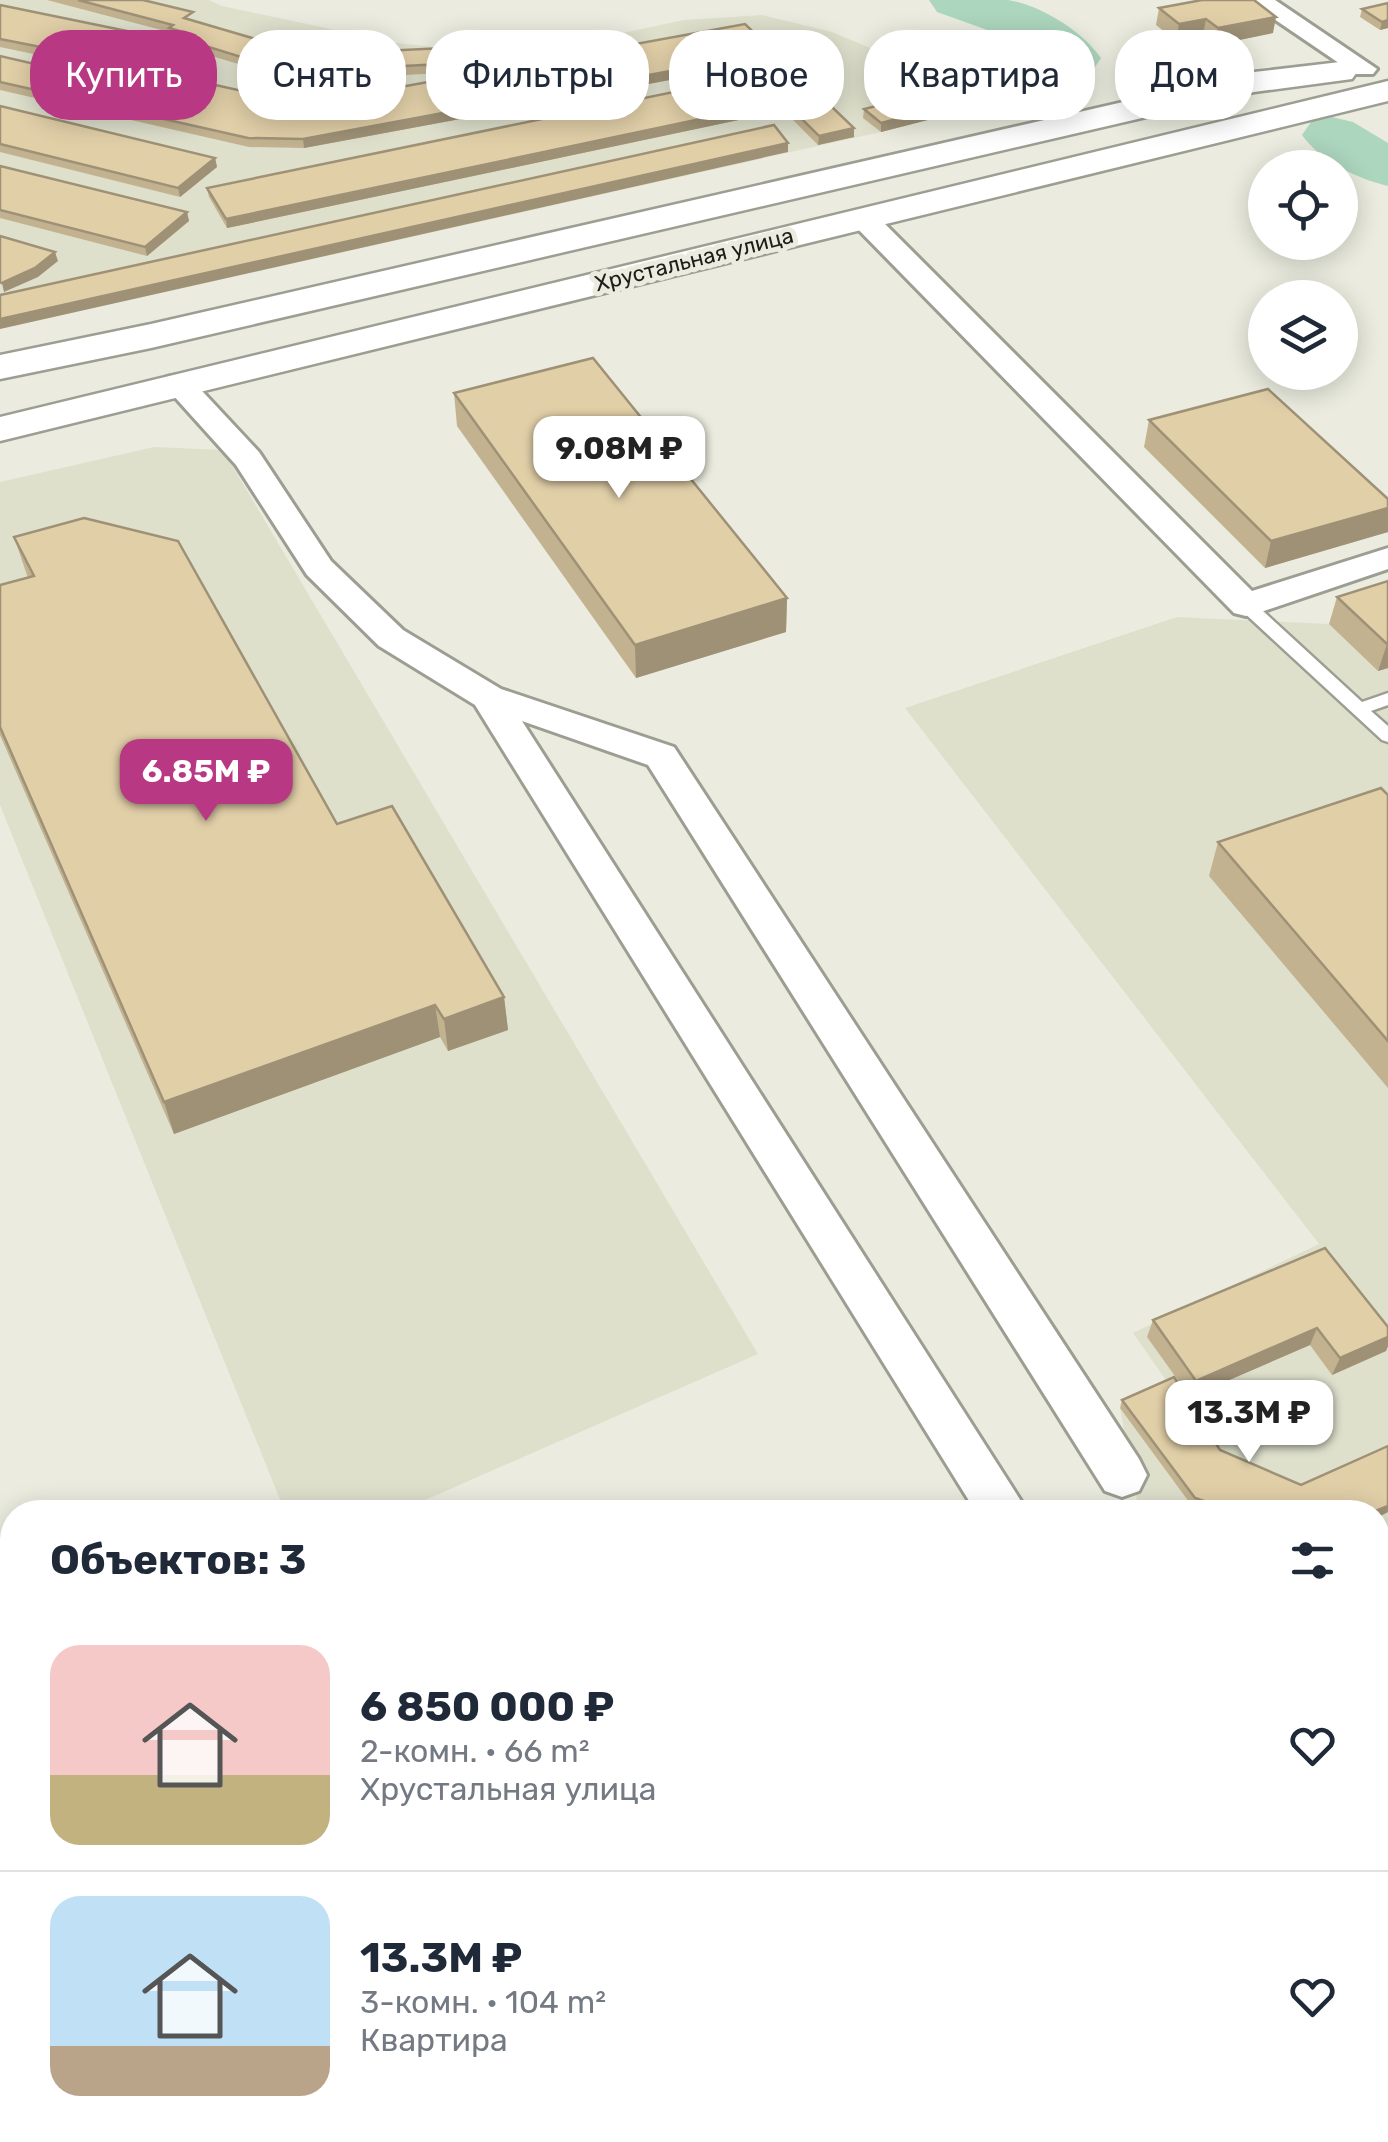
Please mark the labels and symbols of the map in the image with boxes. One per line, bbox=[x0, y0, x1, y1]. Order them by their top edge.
street label: Хрустальная улица bbox=[592, 222, 796, 297]
pin: 9.08M ₽ bbox=[527, 416, 711, 501]
pin: 6.85M ₽ bbox=[114, 739, 298, 824]
pin: 13.3M ₽ bbox=[1157, 1380, 1341, 1465]

